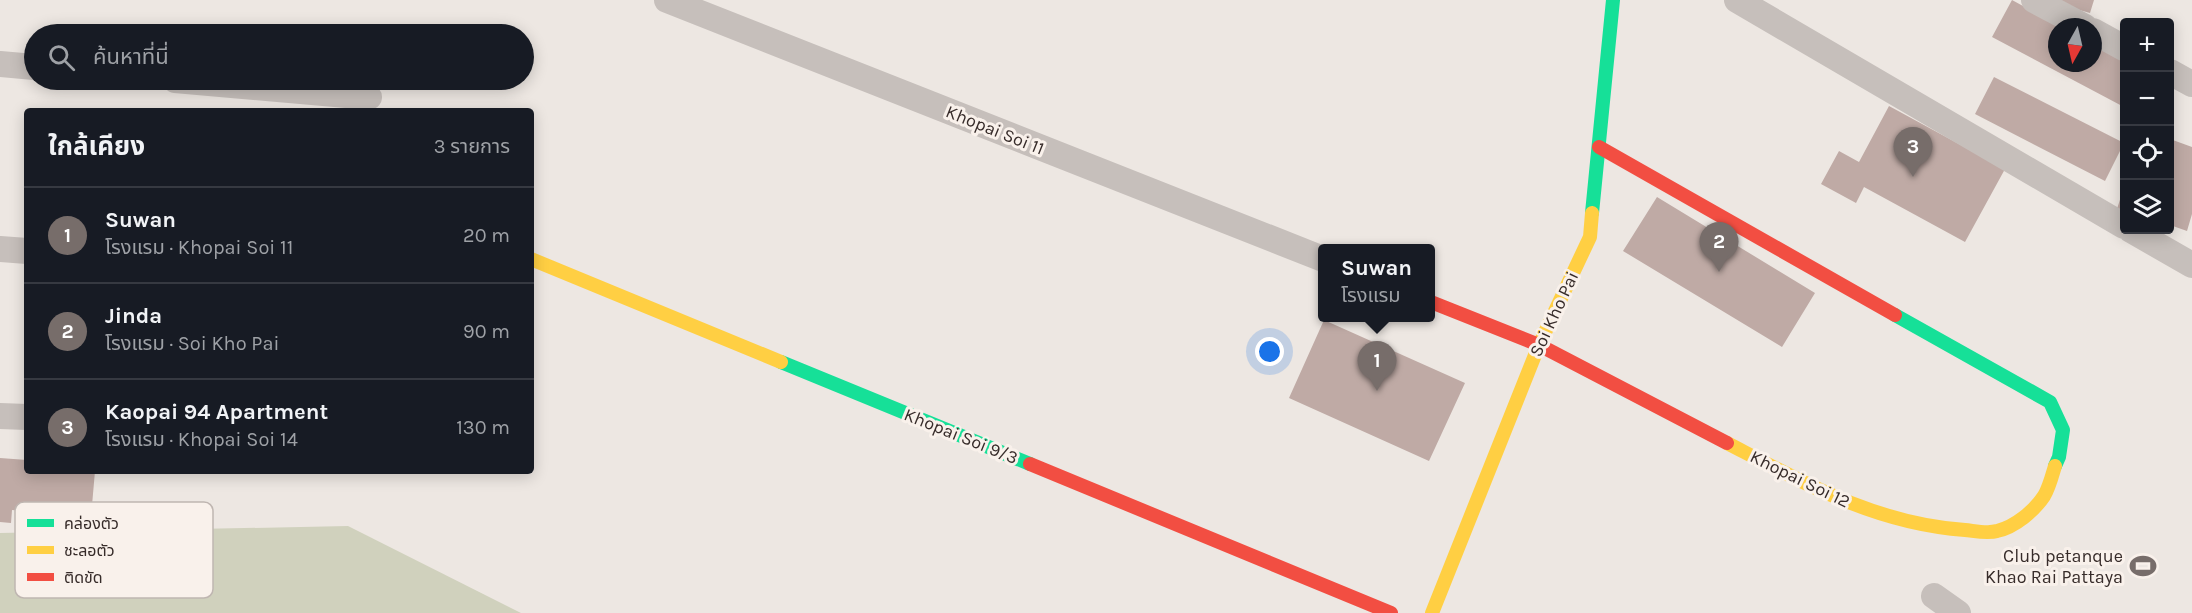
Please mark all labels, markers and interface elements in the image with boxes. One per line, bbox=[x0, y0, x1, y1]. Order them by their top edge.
north arrow bbox=[2048, 18, 2102, 72]
map controls bbox=[2120, 18, 2174, 234]
button: + bbox=[2120, 18, 2174, 72]
search box bbox=[24, 24, 534, 90]
icon: search bbox=[45, 41, 78, 74]
text: ค้นหาที่นี่ bbox=[93, 44, 169, 70]
button: − bbox=[2120, 72, 2174, 126]
street label: Khopai Soi 11 bbox=[943, 100, 1047, 160]
button: locate bbox=[2120, 126, 2174, 180]
pin: 3 bbox=[1894, 128, 1932, 177]
text: ใกล้เคียง bbox=[48, 131, 145, 162]
text: 3 รายการ bbox=[434, 135, 510, 158]
button: layers bbox=[2120, 180, 2174, 234]
text: Suwan bbox=[105, 207, 176, 233]
pin: 2 bbox=[1700, 222, 1738, 272]
text: 1 bbox=[64, 224, 71, 247]
text: 20 m bbox=[463, 224, 510, 247]
text: โรงแรม · Khopai Soi 11 bbox=[105, 236, 293, 259]
popup bbox=[1318, 244, 1435, 322]
text: Suwan bbox=[1341, 255, 1412, 281]
street label: Soi Kho Pai bbox=[1525, 268, 1583, 360]
text: โรงแรม bbox=[1341, 284, 1401, 307]
text: Jinda bbox=[105, 303, 162, 329]
text: 2 bbox=[61, 320, 74, 343]
text: 90 m bbox=[463, 320, 510, 343]
text: โรงแรม · Soi Kho Pai bbox=[105, 332, 279, 355]
your location bbox=[1255, 337, 1284, 366]
pin: 1 bbox=[1358, 342, 1396, 391]
text: Kaopai 94 Apartment bbox=[105, 399, 328, 425]
street label: Khopai Soi 9/3 bbox=[901, 403, 1021, 469]
text: 3 bbox=[61, 416, 74, 439]
text: 130 m bbox=[456, 416, 510, 439]
text: โรงแรม · Khopai Soi 14 bbox=[105, 428, 298, 451]
street label: Khopai Soi 12 bbox=[1746, 445, 1854, 513]
legend bbox=[15, 502, 213, 598]
text: คล่องตัว bbox=[64, 514, 119, 533]
text: ชะลอตัว bbox=[64, 541, 115, 560]
place label: Club petanque Khao Rai Pattaya bbox=[1985, 545, 2123, 588]
sports icon: Club petanque Khao Rai Pattaya bbox=[2128, 551, 2158, 581]
text: ติดขัด bbox=[64, 568, 103, 587]

